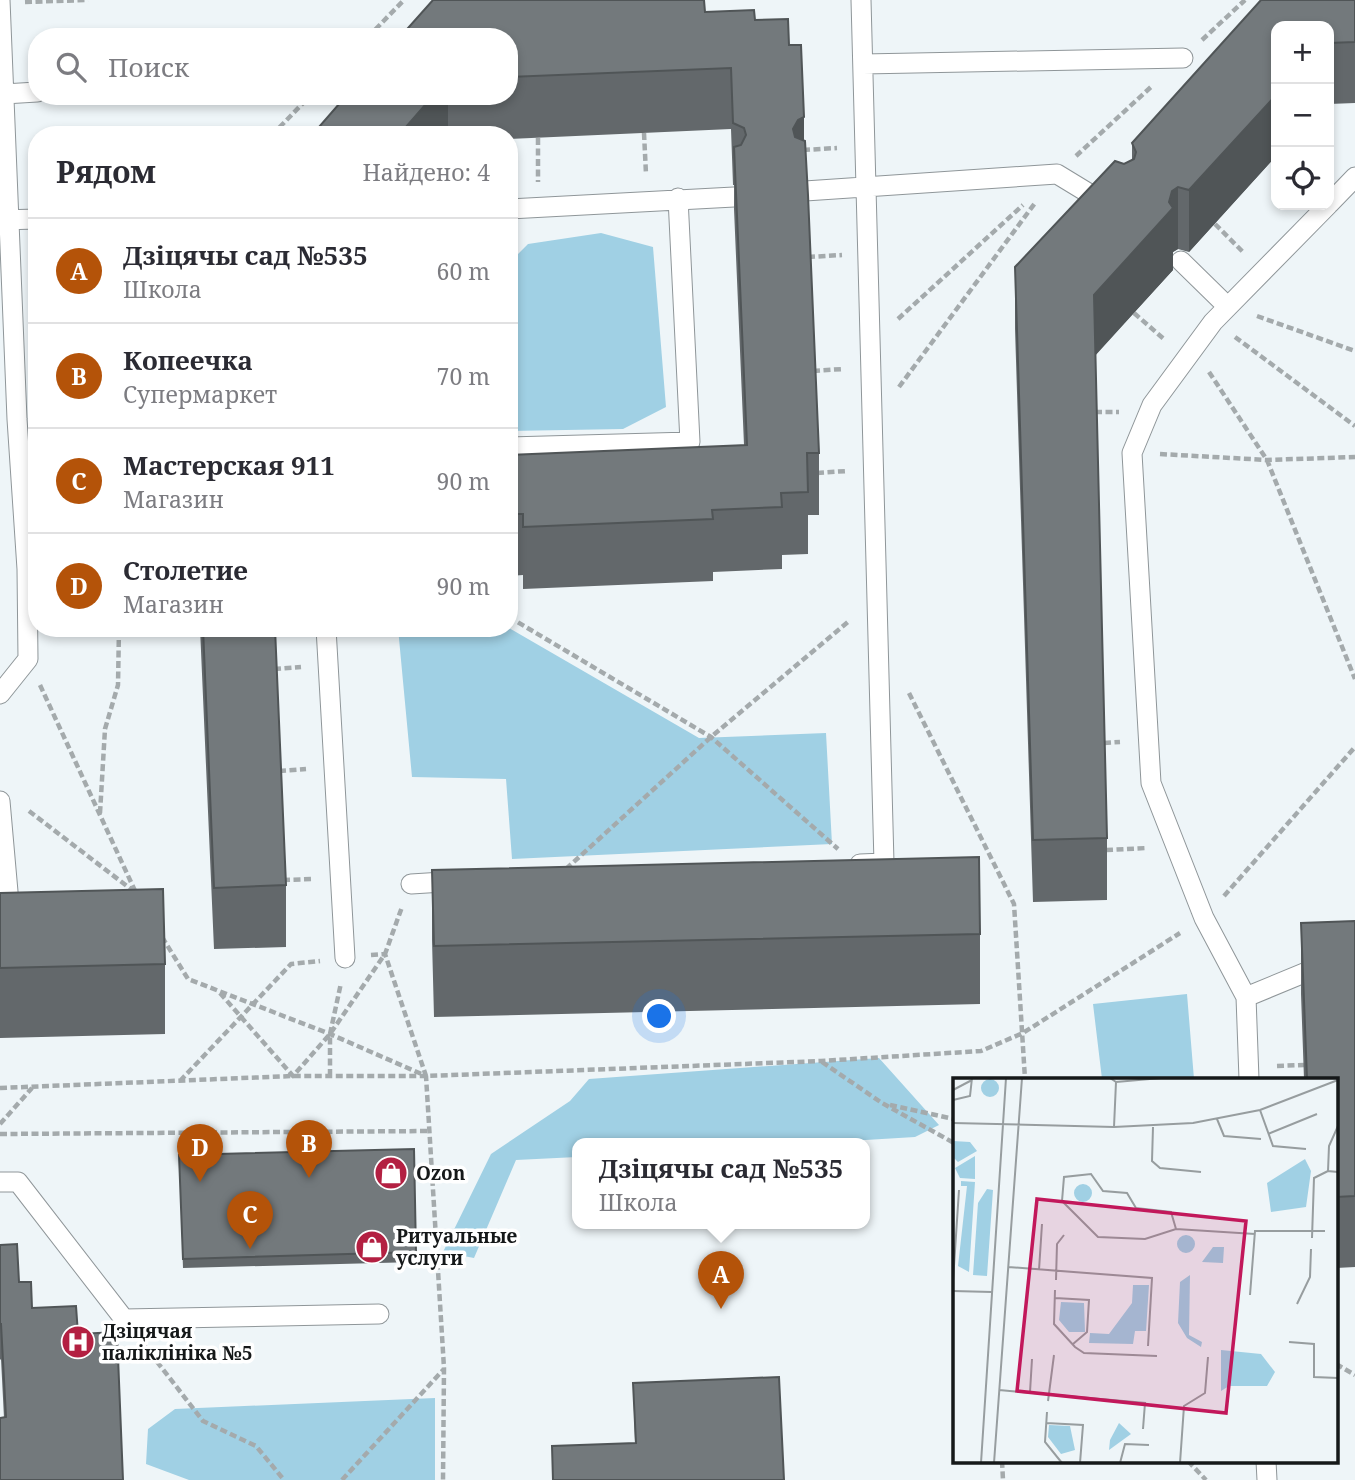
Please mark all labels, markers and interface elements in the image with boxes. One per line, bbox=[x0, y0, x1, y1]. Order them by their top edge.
map controls bbox=[1271, 21, 1334, 210]
button: + bbox=[1271, 21, 1334, 84]
search box bbox=[28, 28, 518, 105]
icon: search bbox=[52, 48, 90, 86]
text: Поиск bbox=[108, 49, 189, 85]
button: − bbox=[1271, 84, 1334, 147]
button: locate bbox=[1271, 147, 1334, 210]
text: Рядом bbox=[56, 151, 156, 192]
text: Найдено: 4 bbox=[362, 156, 490, 188]
text: Дзіцячы сад №535 bbox=[123, 237, 368, 273]
text: A bbox=[70, 255, 88, 287]
text: 60 m bbox=[437, 255, 490, 287]
text: Школа bbox=[123, 273, 202, 305]
text: Копеечка bbox=[123, 342, 253, 378]
text: B bbox=[71, 360, 87, 392]
text: 70 m bbox=[437, 360, 490, 392]
text: Супермаркет bbox=[123, 378, 277, 410]
text: Мастерская 911 bbox=[123, 447, 335, 483]
text: C bbox=[71, 465, 87, 497]
text: 90 m bbox=[437, 465, 490, 497]
text: Магазин bbox=[123, 483, 224, 515]
text: Столетие bbox=[123, 552, 248, 588]
text: D bbox=[70, 570, 88, 602]
text: 90 m bbox=[437, 570, 490, 602]
text: Магазин bbox=[123, 588, 224, 620]
your location bbox=[642, 999, 676, 1033]
inset map bbox=[953, 1078, 1338, 1462]
pin: B bbox=[286, 1120, 332, 1178]
pin: D bbox=[177, 1124, 223, 1182]
popup bbox=[572, 1138, 870, 1229]
text: Дзіцячы сад №535 bbox=[599, 1150, 843, 1186]
shop icon: Ozon bbox=[372, 1154, 410, 1192]
place label: Ozon bbox=[416, 1160, 466, 1186]
text: Школа bbox=[599, 1186, 678, 1218]
pin: C bbox=[227, 1191, 273, 1249]
place label: Ритуальные услуги bbox=[396, 1223, 518, 1271]
shop icon: Ритуальные услуги bbox=[353, 1228, 391, 1266]
pin: A bbox=[698, 1251, 744, 1309]
place label: Дзіцячая паліклініка №5 bbox=[102, 1318, 253, 1366]
hospital icon: Дзіцячая паліклініка №5 bbox=[59, 1323, 97, 1361]

